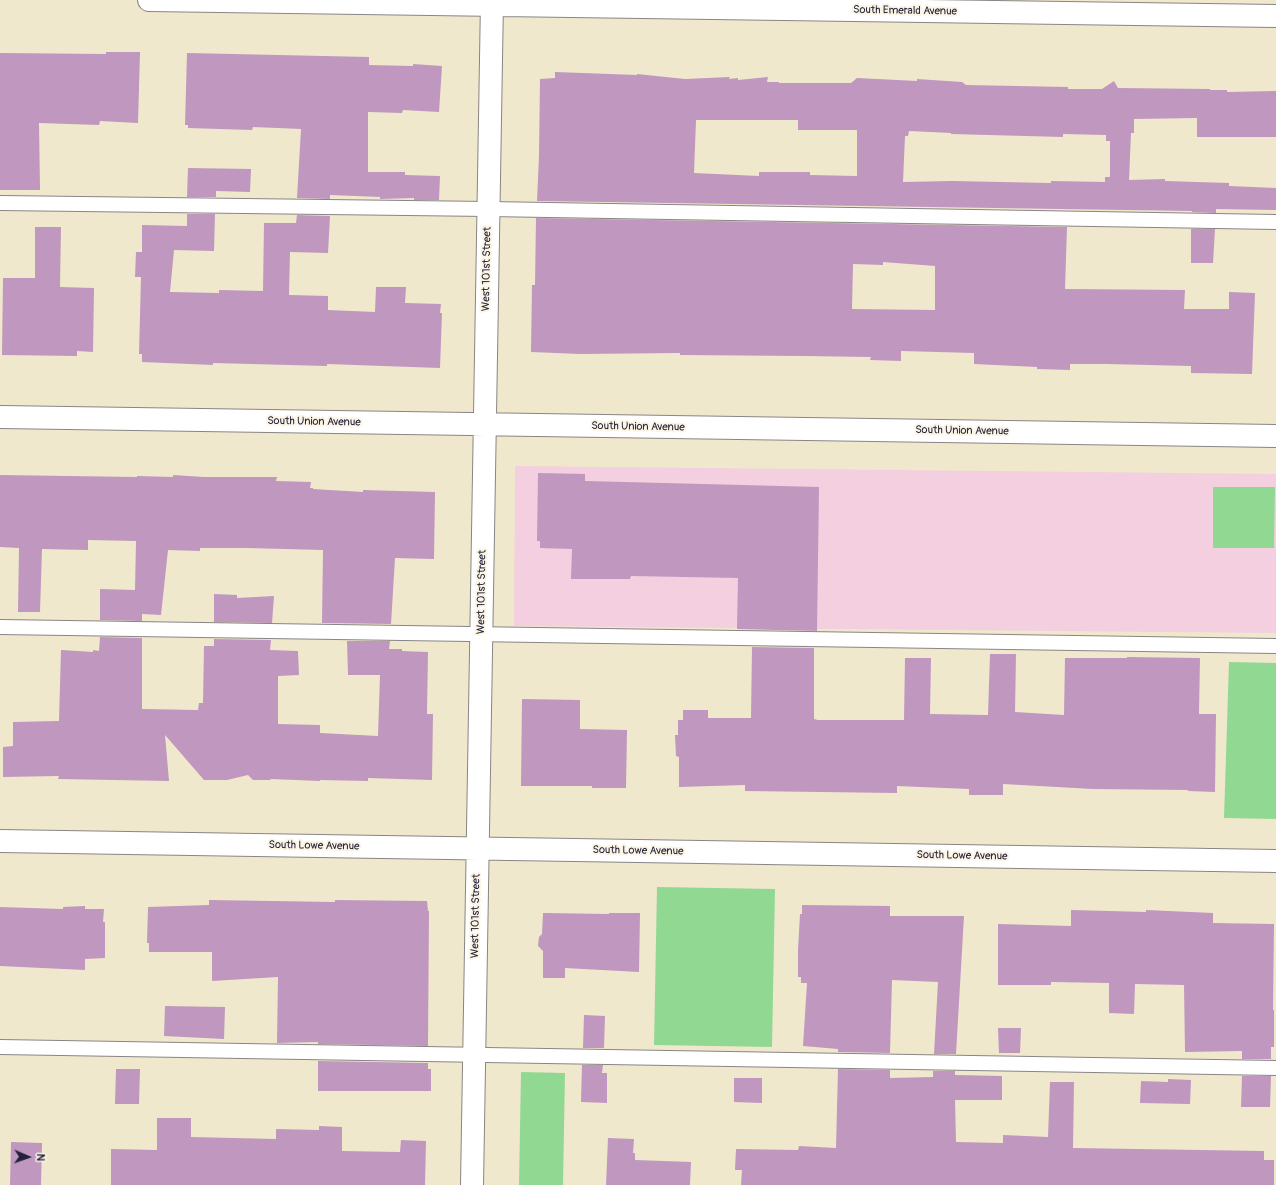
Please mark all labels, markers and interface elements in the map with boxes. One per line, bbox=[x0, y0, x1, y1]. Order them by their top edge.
street label: South Emerald Avenue bbox=[853, 3, 957, 19]
street label: West 101st Street bbox=[480, 227, 494, 311]
street label: South Union Avenue bbox=[267, 415, 361, 429]
street label: South Union Avenue bbox=[591, 420, 685, 434]
street label: South Union Avenue bbox=[915, 424, 1009, 438]
street label: West 101st Street bbox=[475, 550, 489, 634]
street label: South Lowe Avenue bbox=[268, 839, 360, 853]
street label: South Lowe Avenue bbox=[592, 844, 684, 858]
street label: South Lowe Avenue bbox=[916, 849, 1008, 863]
street label: West 101st Street bbox=[469, 874, 483, 958]
north arrow bbox=[8, 1137, 48, 1177]
text: N bbox=[34, 1153, 47, 1161]

